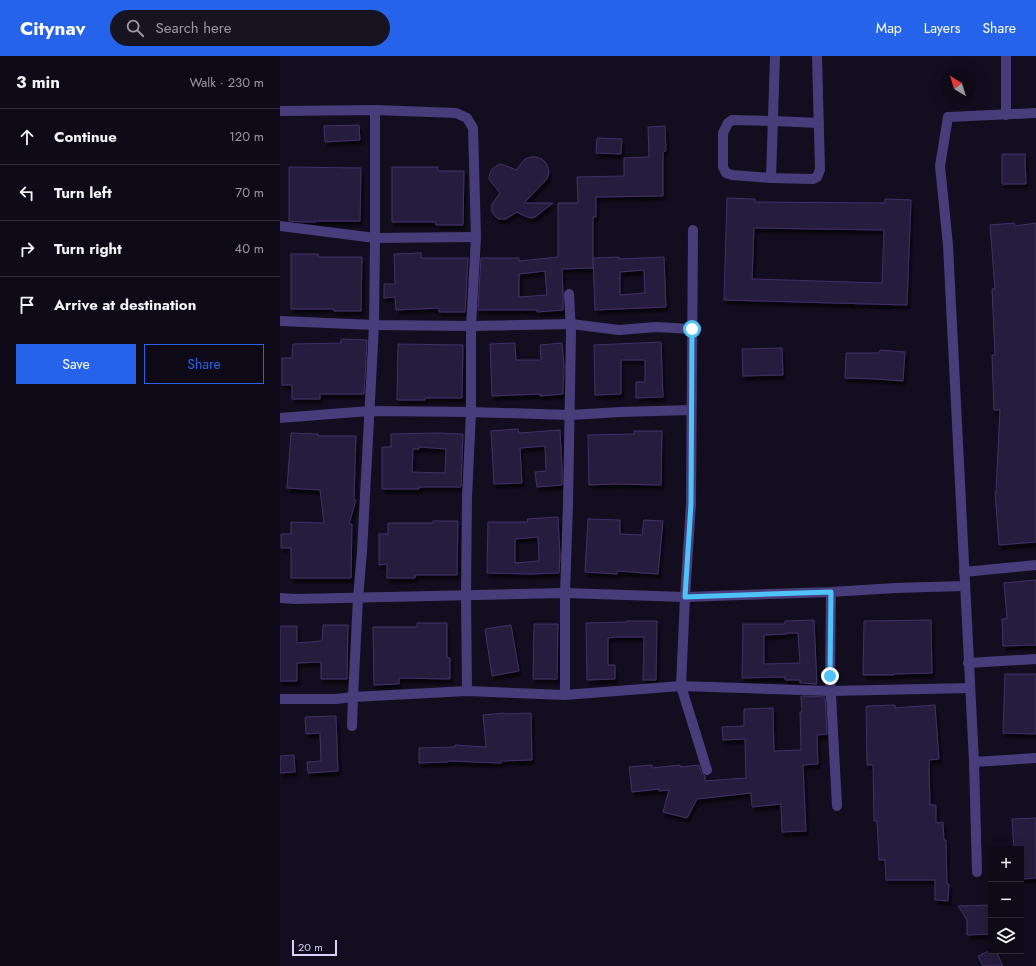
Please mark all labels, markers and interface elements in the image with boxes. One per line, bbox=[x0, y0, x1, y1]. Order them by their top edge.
search box bbox=[110, 10, 390, 46]
text: Citynav bbox=[20, 15, 86, 42]
icon: search bbox=[124, 17, 146, 39]
text: Search here bbox=[156, 17, 231, 39]
text: Map bbox=[876, 18, 902, 38]
text: Layers bbox=[924, 18, 960, 38]
text: Share bbox=[982, 18, 1016, 38]
north arrow bbox=[940, 68, 976, 104]
text: 3 min bbox=[16, 70, 60, 94]
text: Walk · 230 m bbox=[189, 73, 264, 92]
icon: ahead bbox=[16, 126, 38, 148]
text: Continue bbox=[54, 126, 117, 148]
text: 120 m bbox=[229, 127, 264, 146]
icon: left bbox=[16, 182, 38, 204]
text: Turn left bbox=[54, 182, 112, 204]
text: 70 m bbox=[235, 183, 264, 202]
icon: right bbox=[16, 238, 38, 260]
text: Turn right bbox=[54, 238, 122, 260]
text: 40 m bbox=[235, 239, 264, 258]
icon: arrive bbox=[16, 294, 38, 316]
text: Arrive at destination bbox=[54, 294, 196, 316]
route start bbox=[683, 320, 701, 338]
button: Save bbox=[16, 344, 136, 384]
button: Share bbox=[144, 344, 264, 384]
route end bbox=[821, 667, 839, 685]
map controls bbox=[988, 846, 1024, 954]
button: + bbox=[988, 846, 1024, 882]
button: − bbox=[988, 882, 1024, 918]
button: layers bbox=[988, 918, 1024, 954]
scale bar bbox=[292, 938, 337, 957]
text: 20 m bbox=[298, 939, 323, 955]

